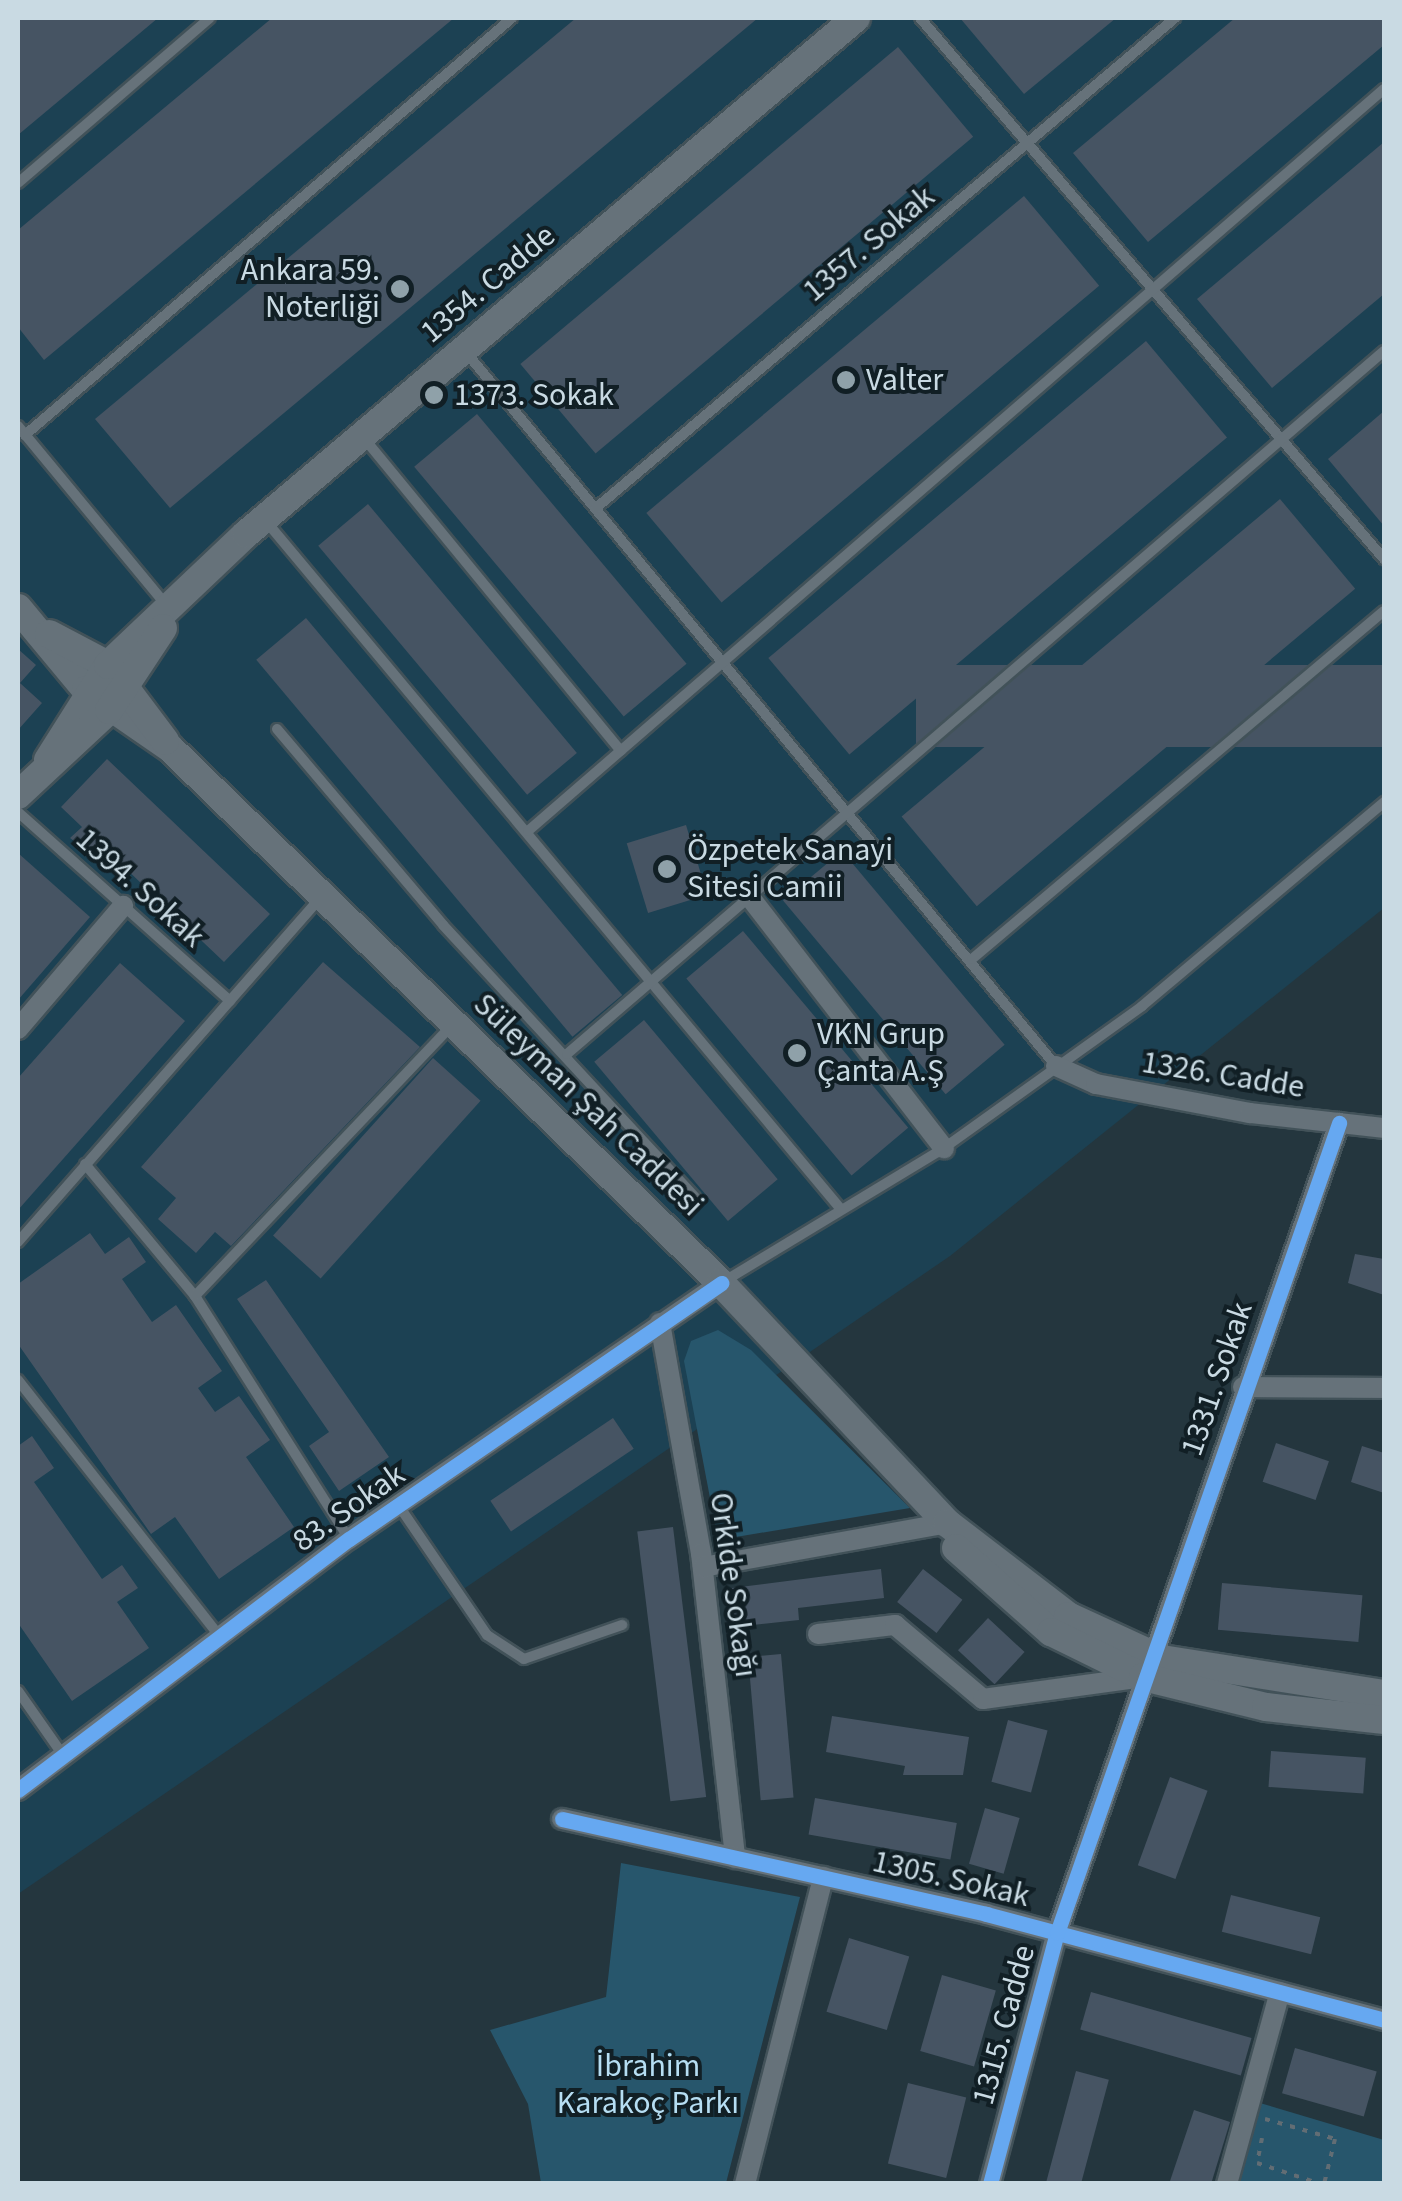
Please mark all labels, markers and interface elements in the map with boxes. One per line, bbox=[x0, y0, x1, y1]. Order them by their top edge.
street label: 1357. Sokak bbox=[795, 178, 943, 310]
street label: 1354. Cadde bbox=[413, 217, 563, 351]
place label: Ankara 59. Noterliği bbox=[241, 252, 380, 327]
marker: Ankara 59. Noterliği bbox=[389, 278, 411, 300]
place label: Valter bbox=[866, 361, 943, 399]
marker: Valter bbox=[835, 369, 857, 391]
place label: 1373. Sokak bbox=[454, 376, 614, 414]
marker: 1373. Sokak bbox=[423, 384, 445, 406]
street label: 1394. Sokak bbox=[68, 820, 212, 956]
place label: Özpetek Sanayi Sitesi Camii bbox=[687, 832, 893, 907]
marker: Özpetek Sanayi Sitesi Camii bbox=[656, 858, 678, 880]
street label: Süleyman Şah Caddesi bbox=[465, 985, 711, 1225]
place label: VKN Grup Çanta A.Ş bbox=[817, 1016, 945, 1091]
marker: VKN Grup Çanta A.Ş bbox=[786, 1042, 808, 1064]
street label: 1326. Cadde bbox=[1139, 1043, 1307, 1107]
street label: 1331. Sokak bbox=[1173, 1297, 1261, 1461]
street label: 83. Sokak bbox=[286, 1456, 412, 1560]
street label: Orkide Sokağı bbox=[701, 1490, 765, 1680]
street label: 1305. Sokak bbox=[869, 1842, 1033, 1916]
street label: 1315. Cadde bbox=[964, 1941, 1044, 2109]
park label: İbrahim Karakoç Parkı bbox=[557, 2048, 739, 2123]

